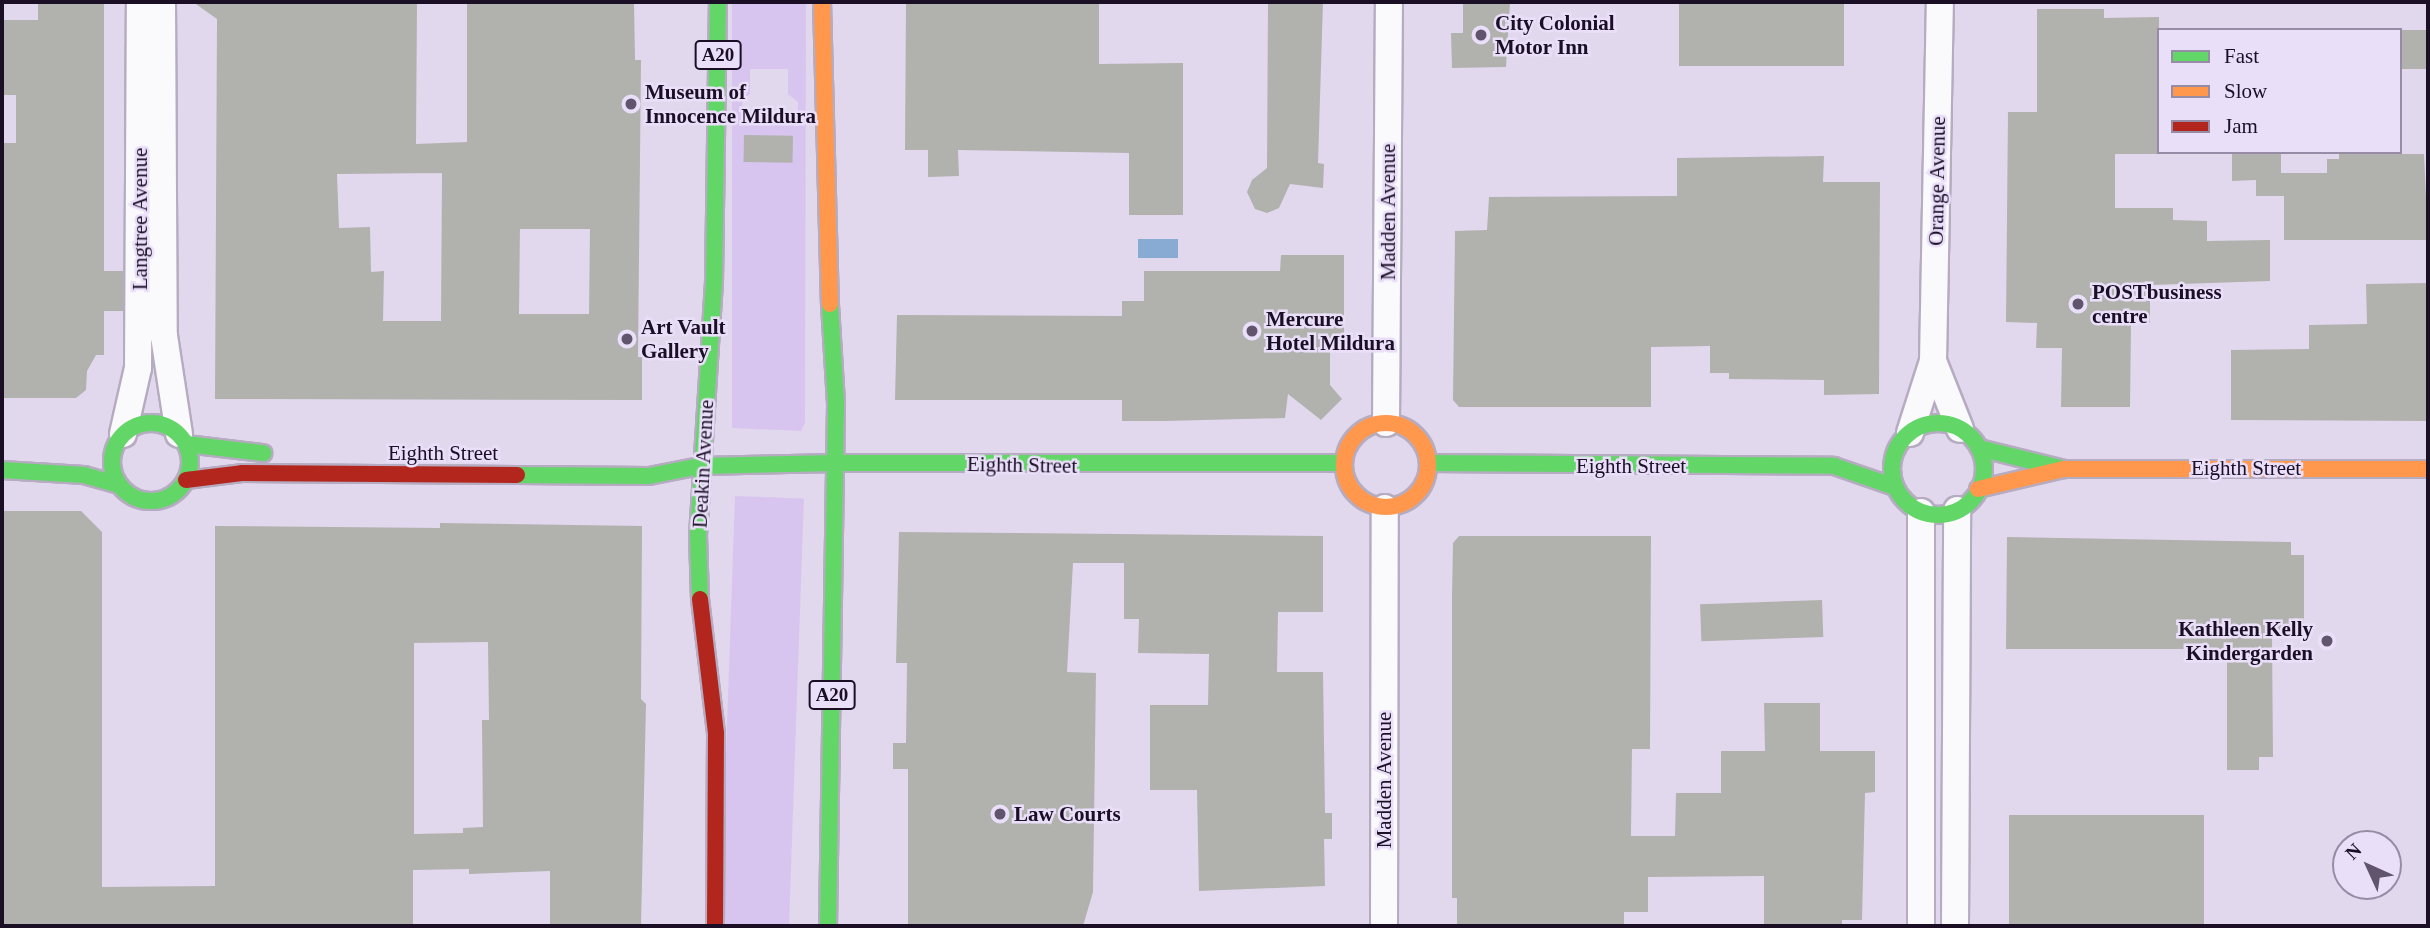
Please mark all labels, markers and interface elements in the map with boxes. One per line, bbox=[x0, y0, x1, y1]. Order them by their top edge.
place label: City Colonial Motor Inn bbox=[1495, 10, 1615, 60]
marker: City Colonial Motor Inn bbox=[1473, 27, 1489, 43]
legend bbox=[2157, 28, 2402, 154]
road number: A20 bbox=[694, 40, 742, 70]
text: Fast bbox=[2224, 44, 2259, 68]
place label: Museum of Innocence Mildura bbox=[645, 79, 816, 129]
text: Slow bbox=[2224, 79, 2267, 103]
marker: Museum of Innocence Mildura bbox=[623, 96, 639, 112]
text: Jam bbox=[2224, 114, 2258, 138]
street label: Orange Avenue bbox=[1923, 115, 1951, 247]
street label: Madden Avenue bbox=[1375, 143, 1401, 281]
street label: Langtree Avenue bbox=[127, 147, 153, 291]
place label: POSTbusiness centre bbox=[2092, 279, 2222, 329]
marker: POSTbusiness centre bbox=[2070, 296, 2086, 312]
place label: Mercure Hotel Mildura bbox=[1266, 306, 1395, 356]
place label: Art Vault Gallery bbox=[641, 314, 726, 364]
marker: Mercure Hotel Mildura bbox=[1244, 323, 1260, 339]
marker: Art Vault Gallery bbox=[619, 331, 635, 347]
street label: Deakin Avenue bbox=[687, 399, 719, 529]
street label: Eighth Street bbox=[388, 440, 498, 466]
street label: Eighth Street bbox=[967, 451, 1077, 479]
street label: Eighth Street bbox=[1576, 453, 1686, 479]
street label: Eighth Street bbox=[2191, 455, 2301, 481]
place label: Kathleen Kelly Kindergarden bbox=[2178, 616, 2313, 666]
marker: Kathleen Kelly Kindergarden bbox=[2319, 633, 2335, 649]
road number: A20 bbox=[808, 680, 856, 710]
street label: Madden Avenue bbox=[1371, 711, 1397, 849]
place label: Law Courts bbox=[1014, 801, 1121, 827]
marker: Law Courts bbox=[992, 806, 1008, 822]
north arrow bbox=[2332, 830, 2402, 900]
text: N bbox=[2341, 839, 2365, 863]

